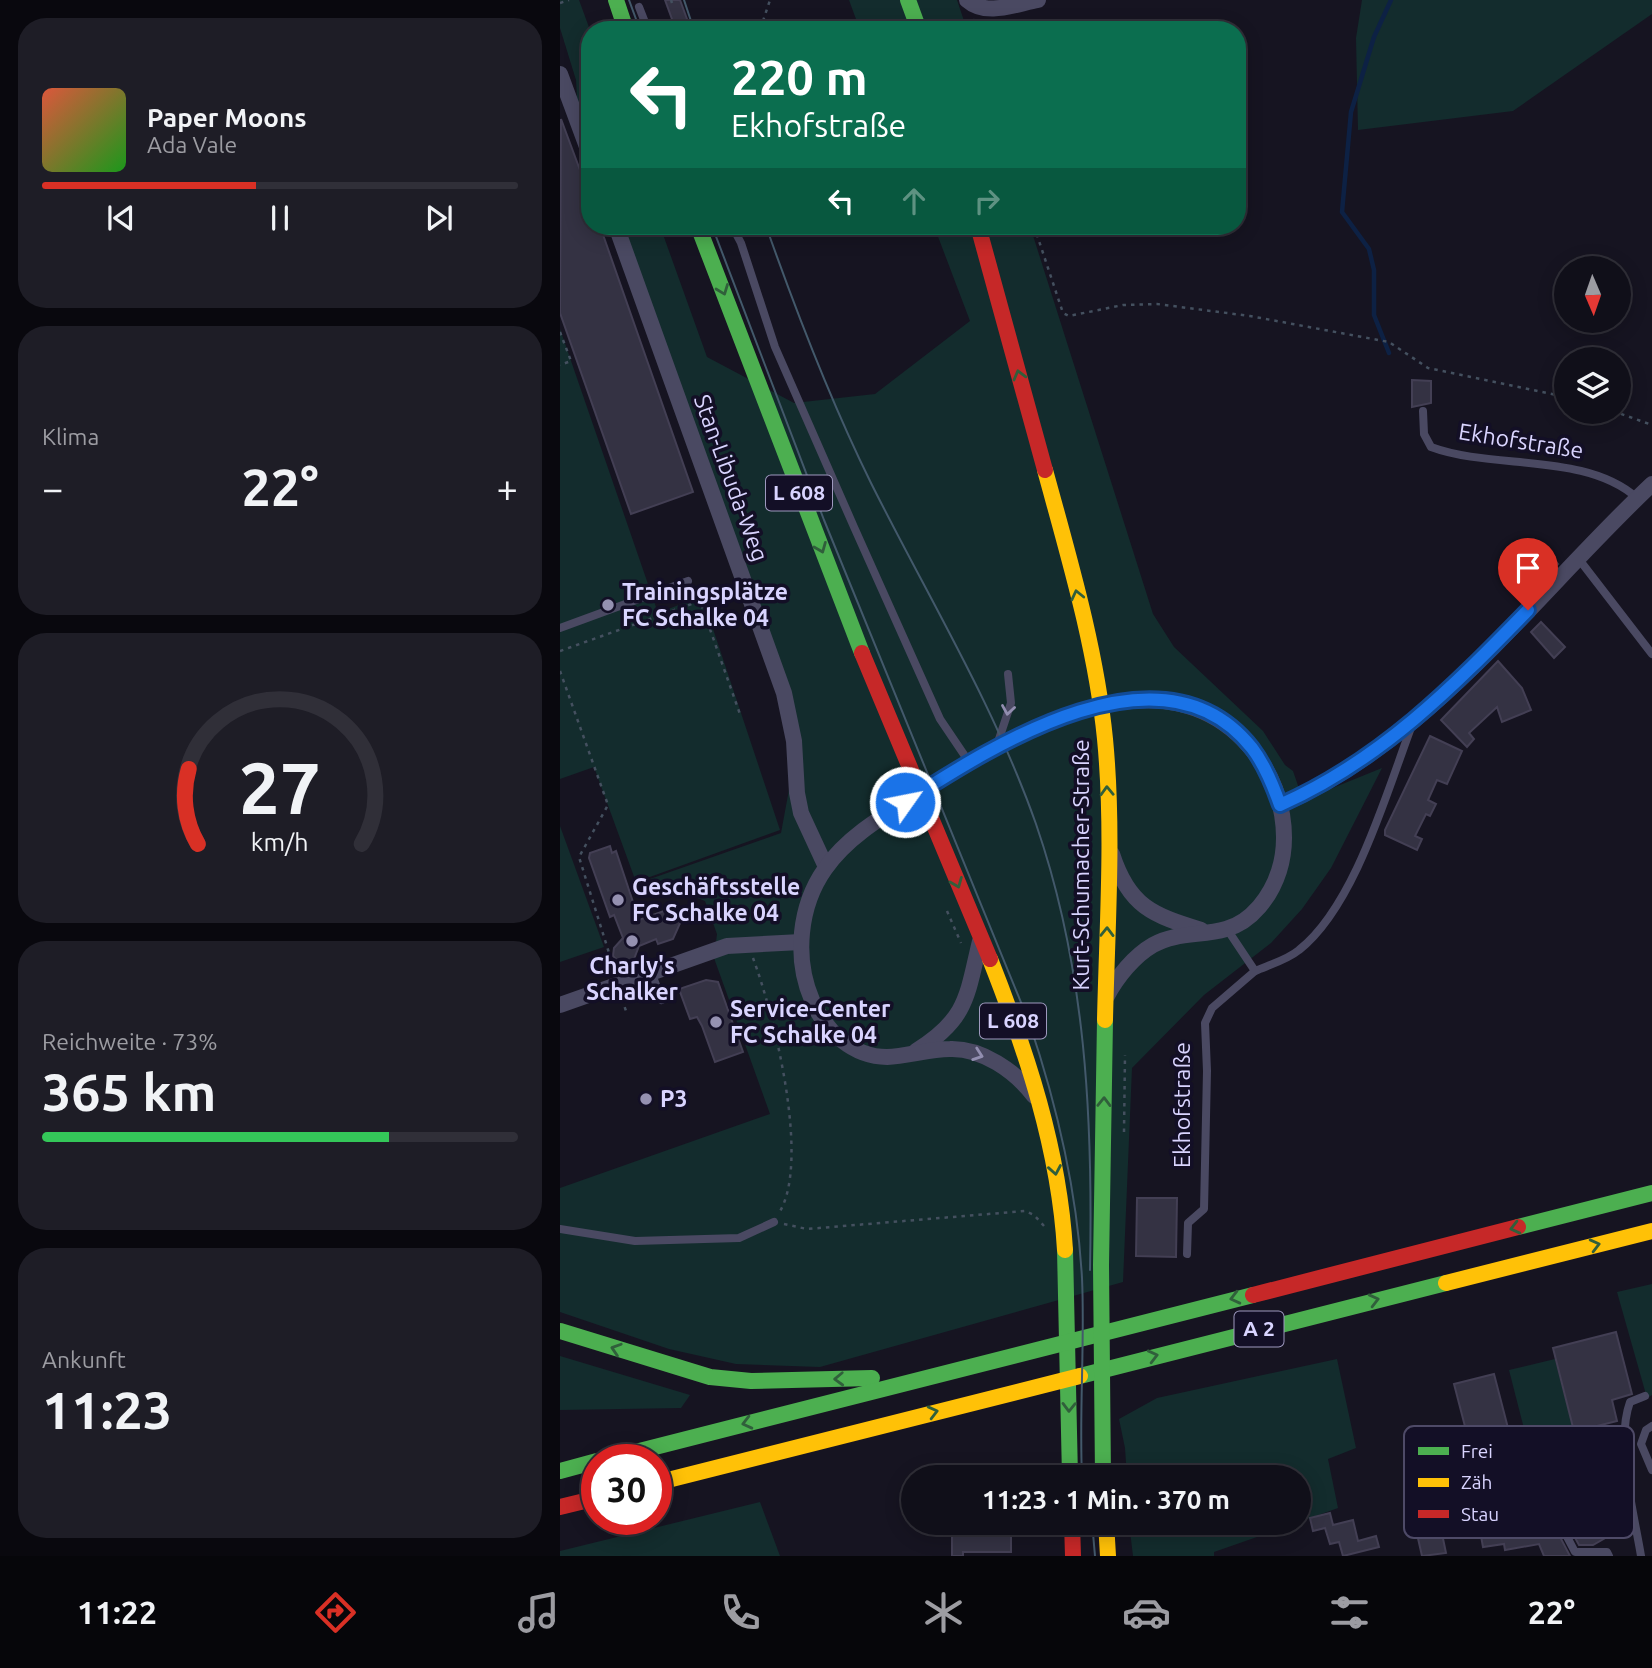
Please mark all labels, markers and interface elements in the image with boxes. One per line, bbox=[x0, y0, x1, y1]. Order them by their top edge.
icon: left bbox=[616, 49, 707, 140]
text: 220 m bbox=[731, 49, 868, 104]
text: Paper Moons bbox=[147, 103, 306, 132]
text: Ekhofstraße bbox=[731, 107, 906, 143]
text: Ada Vale bbox=[147, 132, 237, 157]
icon: left bbox=[822, 182, 860, 220]
icon: ahead bbox=[895, 182, 933, 220]
icon: right bbox=[968, 182, 1006, 220]
icon: previous bbox=[102, 199, 140, 237]
icon: pause bbox=[261, 199, 299, 237]
icon: next bbox=[420, 199, 458, 237]
north arrow bbox=[1554, 256, 1631, 332]
map controls bbox=[1554, 256, 1631, 424]
one-way arrow bbox=[714, 283, 728, 295]
button: layers bbox=[1554, 347, 1631, 424]
one-way arrow bbox=[1013, 369, 1027, 381]
street label: Stan-Libuda-Weg bbox=[690, 391, 773, 564]
street label: Ekhofstraße bbox=[1457, 418, 1585, 463]
text: Klima bbox=[42, 424, 99, 449]
text: 22° bbox=[241, 458, 319, 516]
text: − bbox=[42, 467, 63, 509]
text: + bbox=[497, 467, 518, 509]
road number: L 608 bbox=[766, 476, 832, 510]
pin bbox=[1498, 538, 1558, 610]
one-way arrow bbox=[812, 541, 826, 553]
icon: arrive bbox=[1509, 549, 1547, 587]
place label: Trainingsplätze FC Schalke 04 bbox=[622, 579, 788, 630]
one-way arrow bbox=[1071, 589, 1085, 601]
marker: Trainingsplätze FC Schalke 04 bbox=[600, 597, 616, 613]
one-way arrow bbox=[1001, 704, 1016, 716]
street label: Kurt-Schumacher-Straße bbox=[1068, 739, 1093, 991]
text: 27 bbox=[239, 746, 321, 828]
position arrow bbox=[868, 765, 942, 839]
one-way arrow bbox=[1099, 786, 1114, 797]
text: km/h bbox=[251, 828, 309, 856]
place label: Geschäftsstelle FC Schalke 04 bbox=[632, 874, 800, 925]
one-way arrow bbox=[948, 877, 962, 889]
marker: Geschäftsstelle FC Schalke 04 bbox=[610, 892, 626, 908]
one-way arrow bbox=[1099, 926, 1114, 937]
marker: Charly's Schalker bbox=[624, 933, 640, 949]
place label: Charly's Schalker bbox=[586, 953, 679, 1004]
place label: Service-Center FC Schalke 04 bbox=[730, 996, 891, 1047]
road number: L 608 bbox=[980, 1004, 1046, 1038]
marker: Service-Center FC Schalke 04 bbox=[708, 1014, 724, 1030]
text: Reichweite · 73% bbox=[42, 1029, 218, 1054]
street label: Ekhofstraße bbox=[1169, 1042, 1194, 1168]
one-way arrow bbox=[972, 1047, 984, 1061]
text: 365 km bbox=[42, 1063, 216, 1121]
place label: P3 bbox=[660, 1086, 688, 1111]
marker: P3 bbox=[638, 1091, 654, 1107]
one-way arrow bbox=[1096, 1096, 1112, 1107]
one-way arrow bbox=[1047, 1164, 1062, 1176]
one-way arrow bbox=[1509, 1220, 1521, 1234]
one-way arrow bbox=[1588, 1239, 1600, 1253]
one-way arrow bbox=[1229, 1290, 1241, 1304]
one-way arrow bbox=[1368, 1294, 1380, 1308]
road number: A 2 bbox=[1234, 1312, 1284, 1346]
one-way arrow bbox=[610, 1343, 622, 1358]
text: Ankunft bbox=[42, 1347, 126, 1372]
one-way arrow bbox=[1147, 1350, 1159, 1364]
one-way arrow bbox=[833, 1371, 844, 1386]
text: 11:23 bbox=[42, 1381, 172, 1439]
one-way arrow bbox=[1061, 1402, 1077, 1413]
one-way arrow bbox=[927, 1406, 939, 1420]
one-way arrow bbox=[741, 1415, 753, 1429]
legend bbox=[1404, 1426, 1634, 1538]
text: Frei bbox=[1461, 1440, 1493, 1462]
speed limit sign: 30 bbox=[581, 1444, 672, 1535]
text: Zäh bbox=[1461, 1471, 1492, 1493]
text: 11:23 · 1 Min. · 370 m bbox=[982, 1485, 1230, 1514]
text: Stau bbox=[1461, 1503, 1499, 1525]
icon: directions bbox=[311, 1588, 360, 1637]
icon: music bbox=[514, 1588, 563, 1637]
icon: phone bbox=[716, 1588, 765, 1637]
icon: climate bbox=[919, 1588, 968, 1637]
icon: car bbox=[1122, 1588, 1171, 1637]
icon: filters bbox=[1325, 1588, 1374, 1637]
text: 11:22 bbox=[77, 1594, 157, 1630]
text: 22° bbox=[1528, 1594, 1575, 1630]

